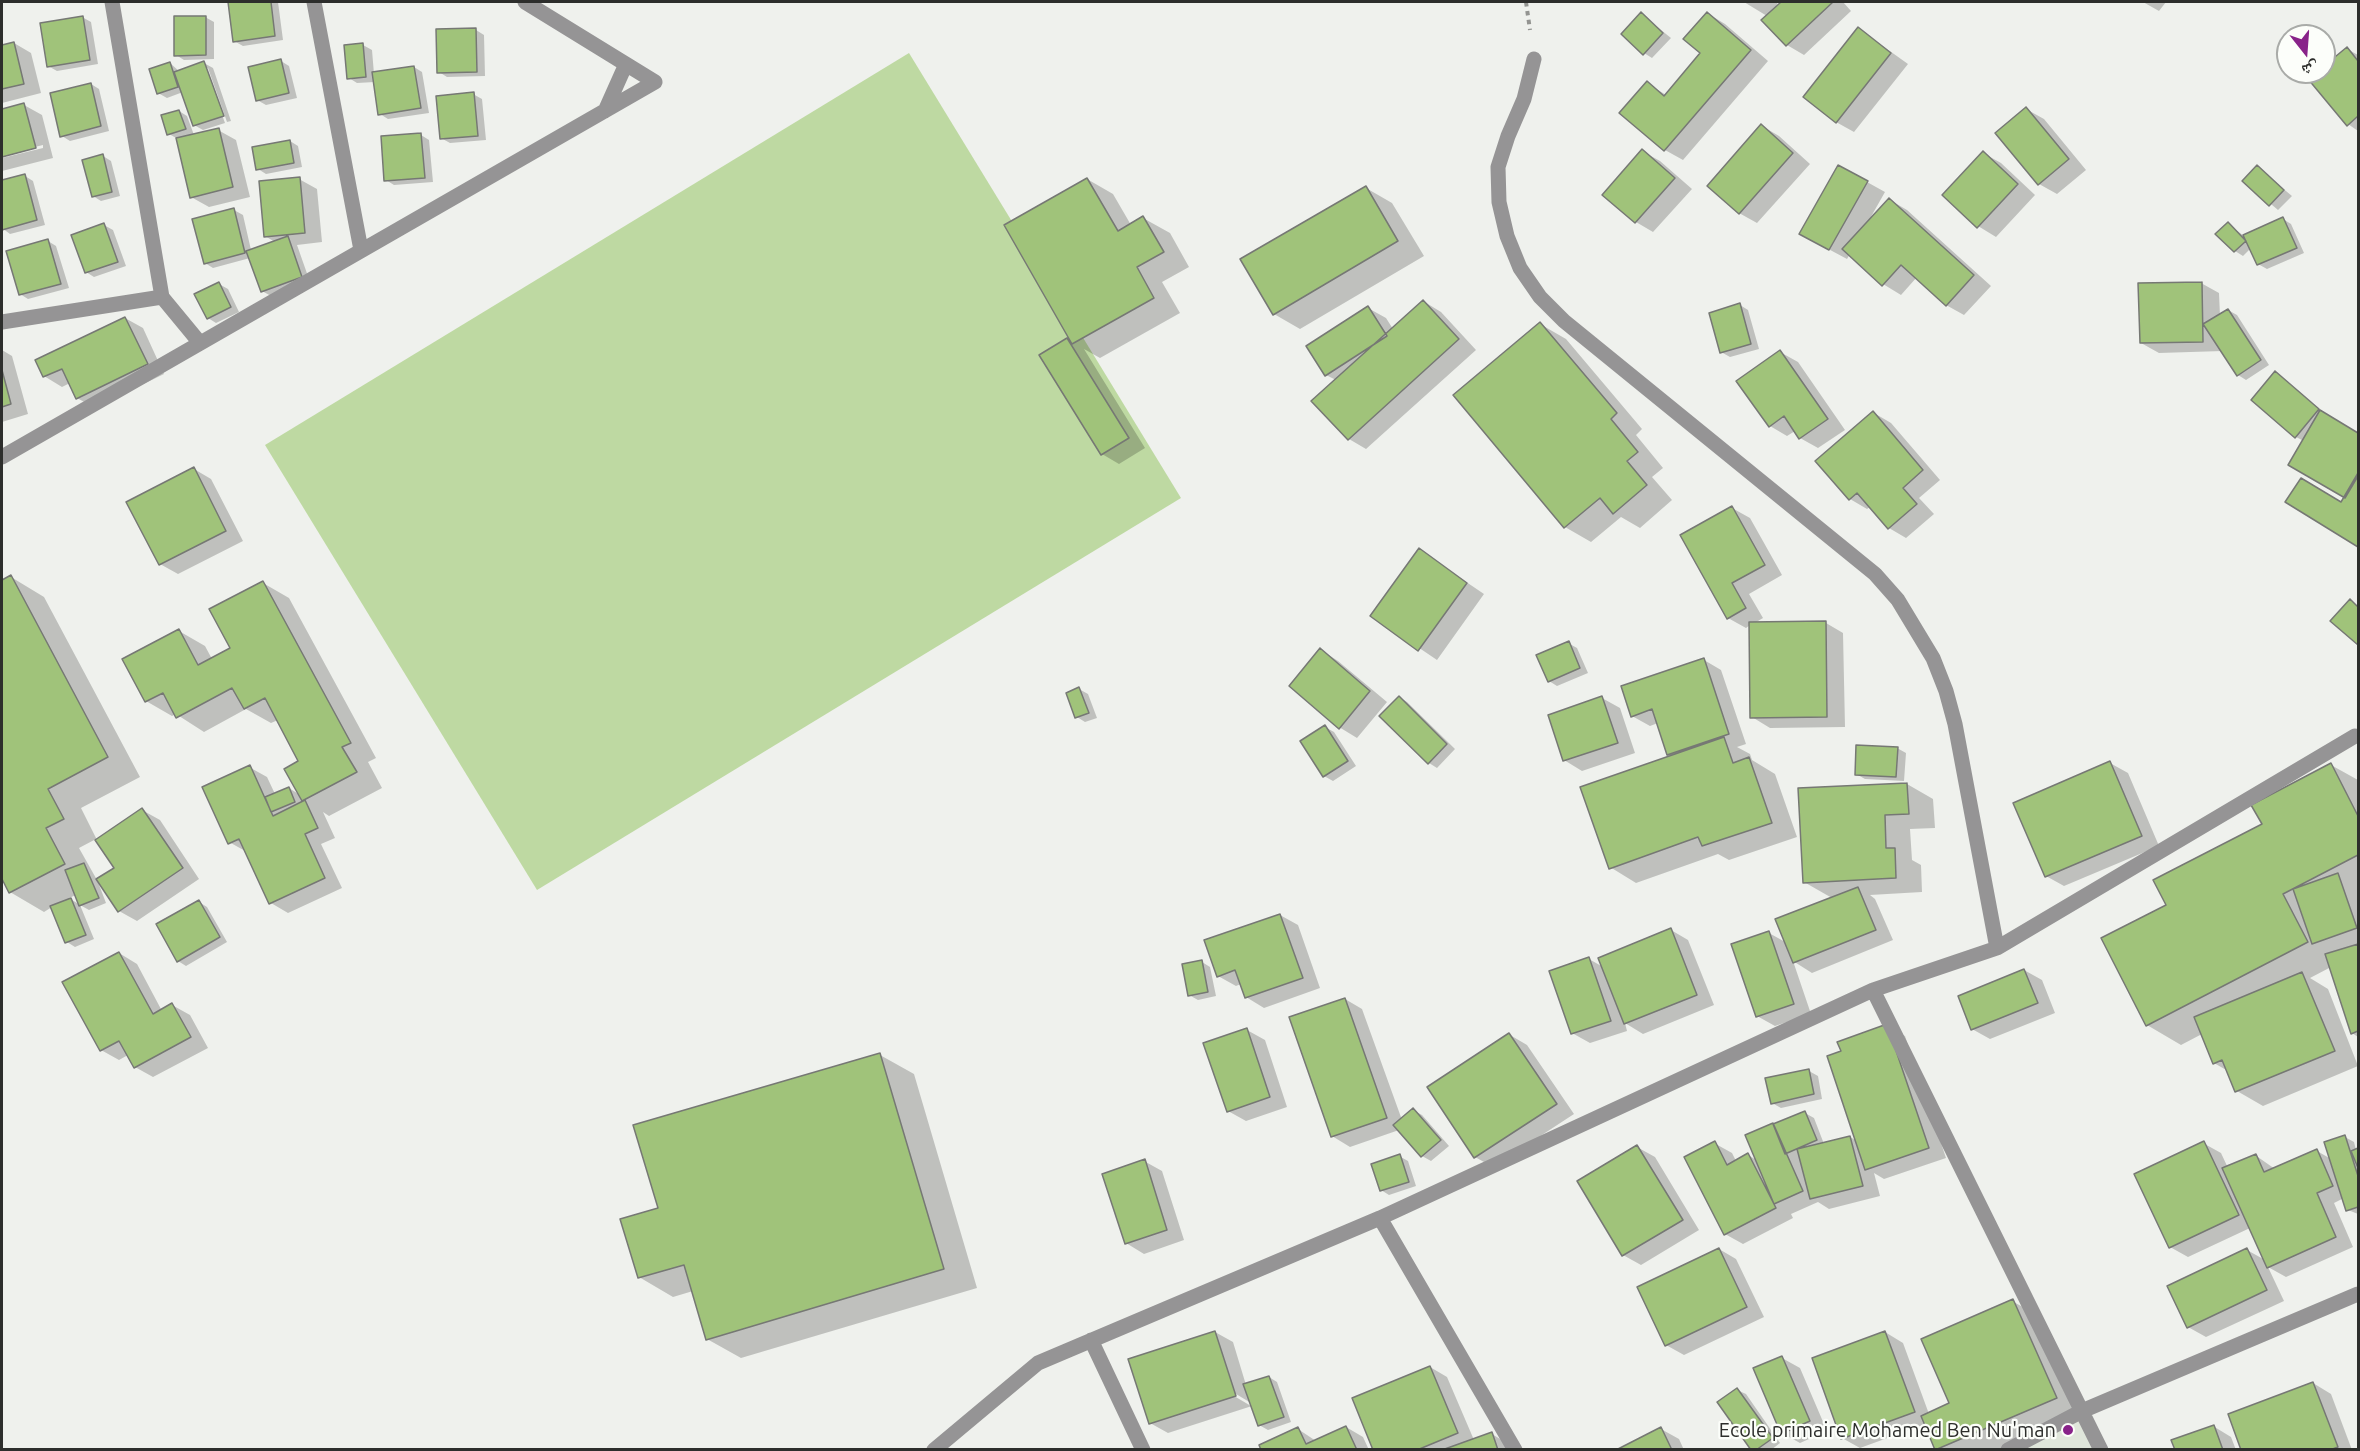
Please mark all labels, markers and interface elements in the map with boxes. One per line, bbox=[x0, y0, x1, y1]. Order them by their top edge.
north arrow bbox=[2276, 24, 2336, 84]
text: ش bbox=[2300, 58, 2321, 80]
place label: Ecole primaire Mohamed Ben Nu'man bbox=[1719, 1418, 2056, 1442]
marker: Ecole primaire Mohamed Ben Nu'man bbox=[2061, 1423, 2075, 1437]

